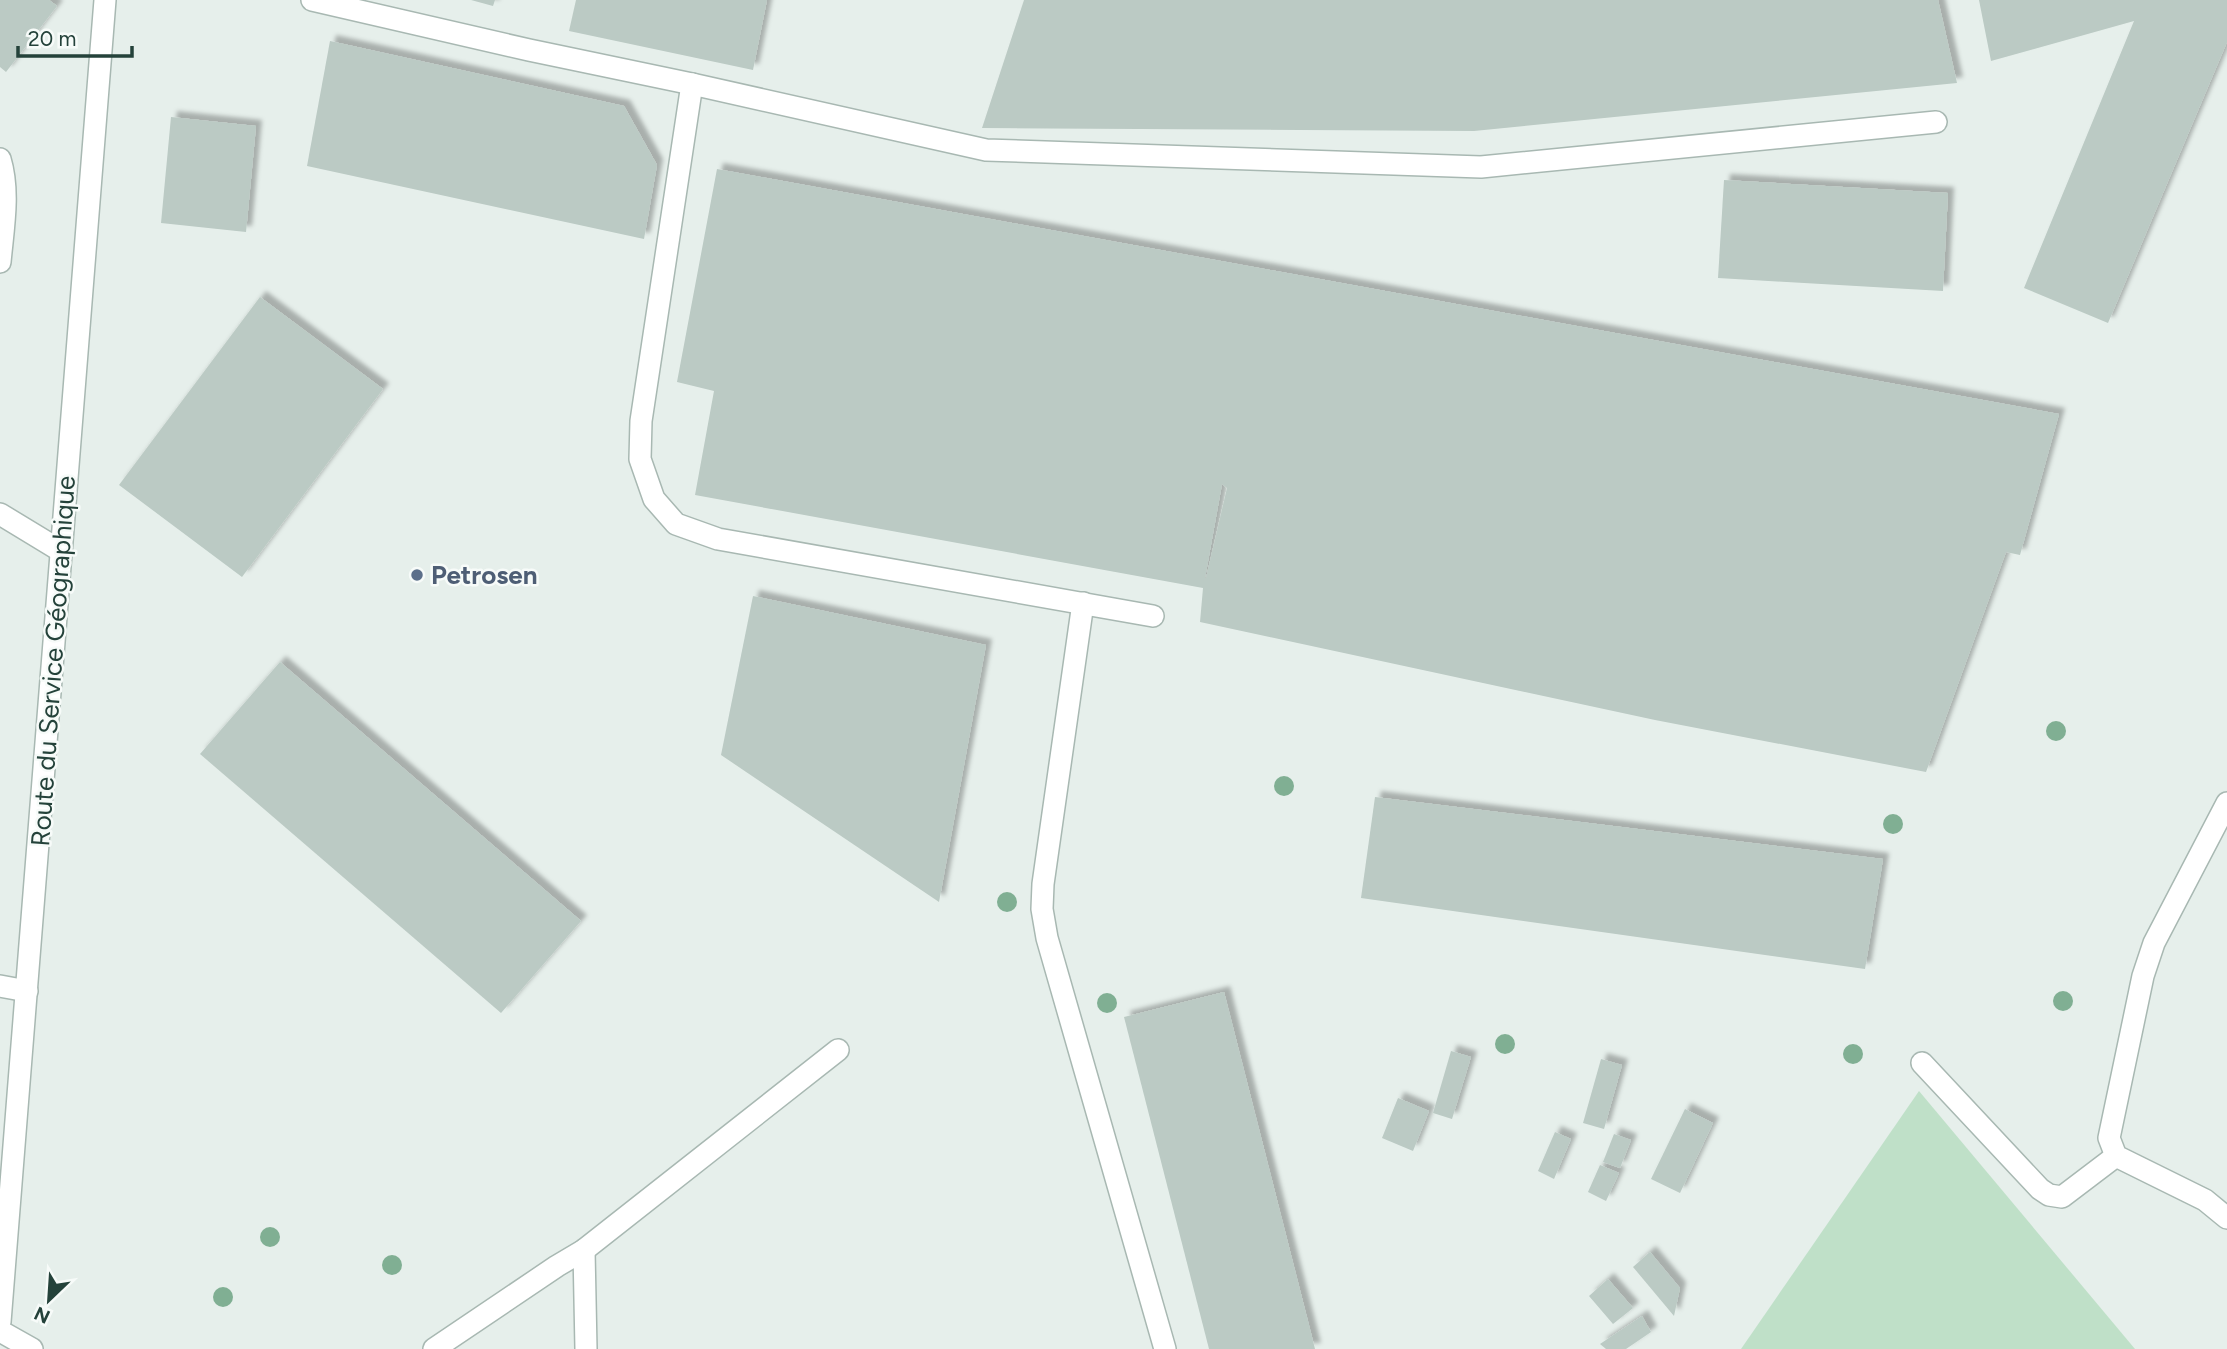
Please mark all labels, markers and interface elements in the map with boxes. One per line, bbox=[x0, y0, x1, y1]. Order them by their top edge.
scale bar bbox=[18, 14, 131, 58]
text: 20 m bbox=[28, 26, 76, 51]
street label: Route du Service Géographique bbox=[24, 475, 82, 847]
place label: Petrosen bbox=[431, 559, 538, 591]
marker: Petrosen bbox=[409, 567, 425, 583]
north arrow bbox=[14, 1265, 84, 1335]
text: N bbox=[31, 1301, 54, 1328]

